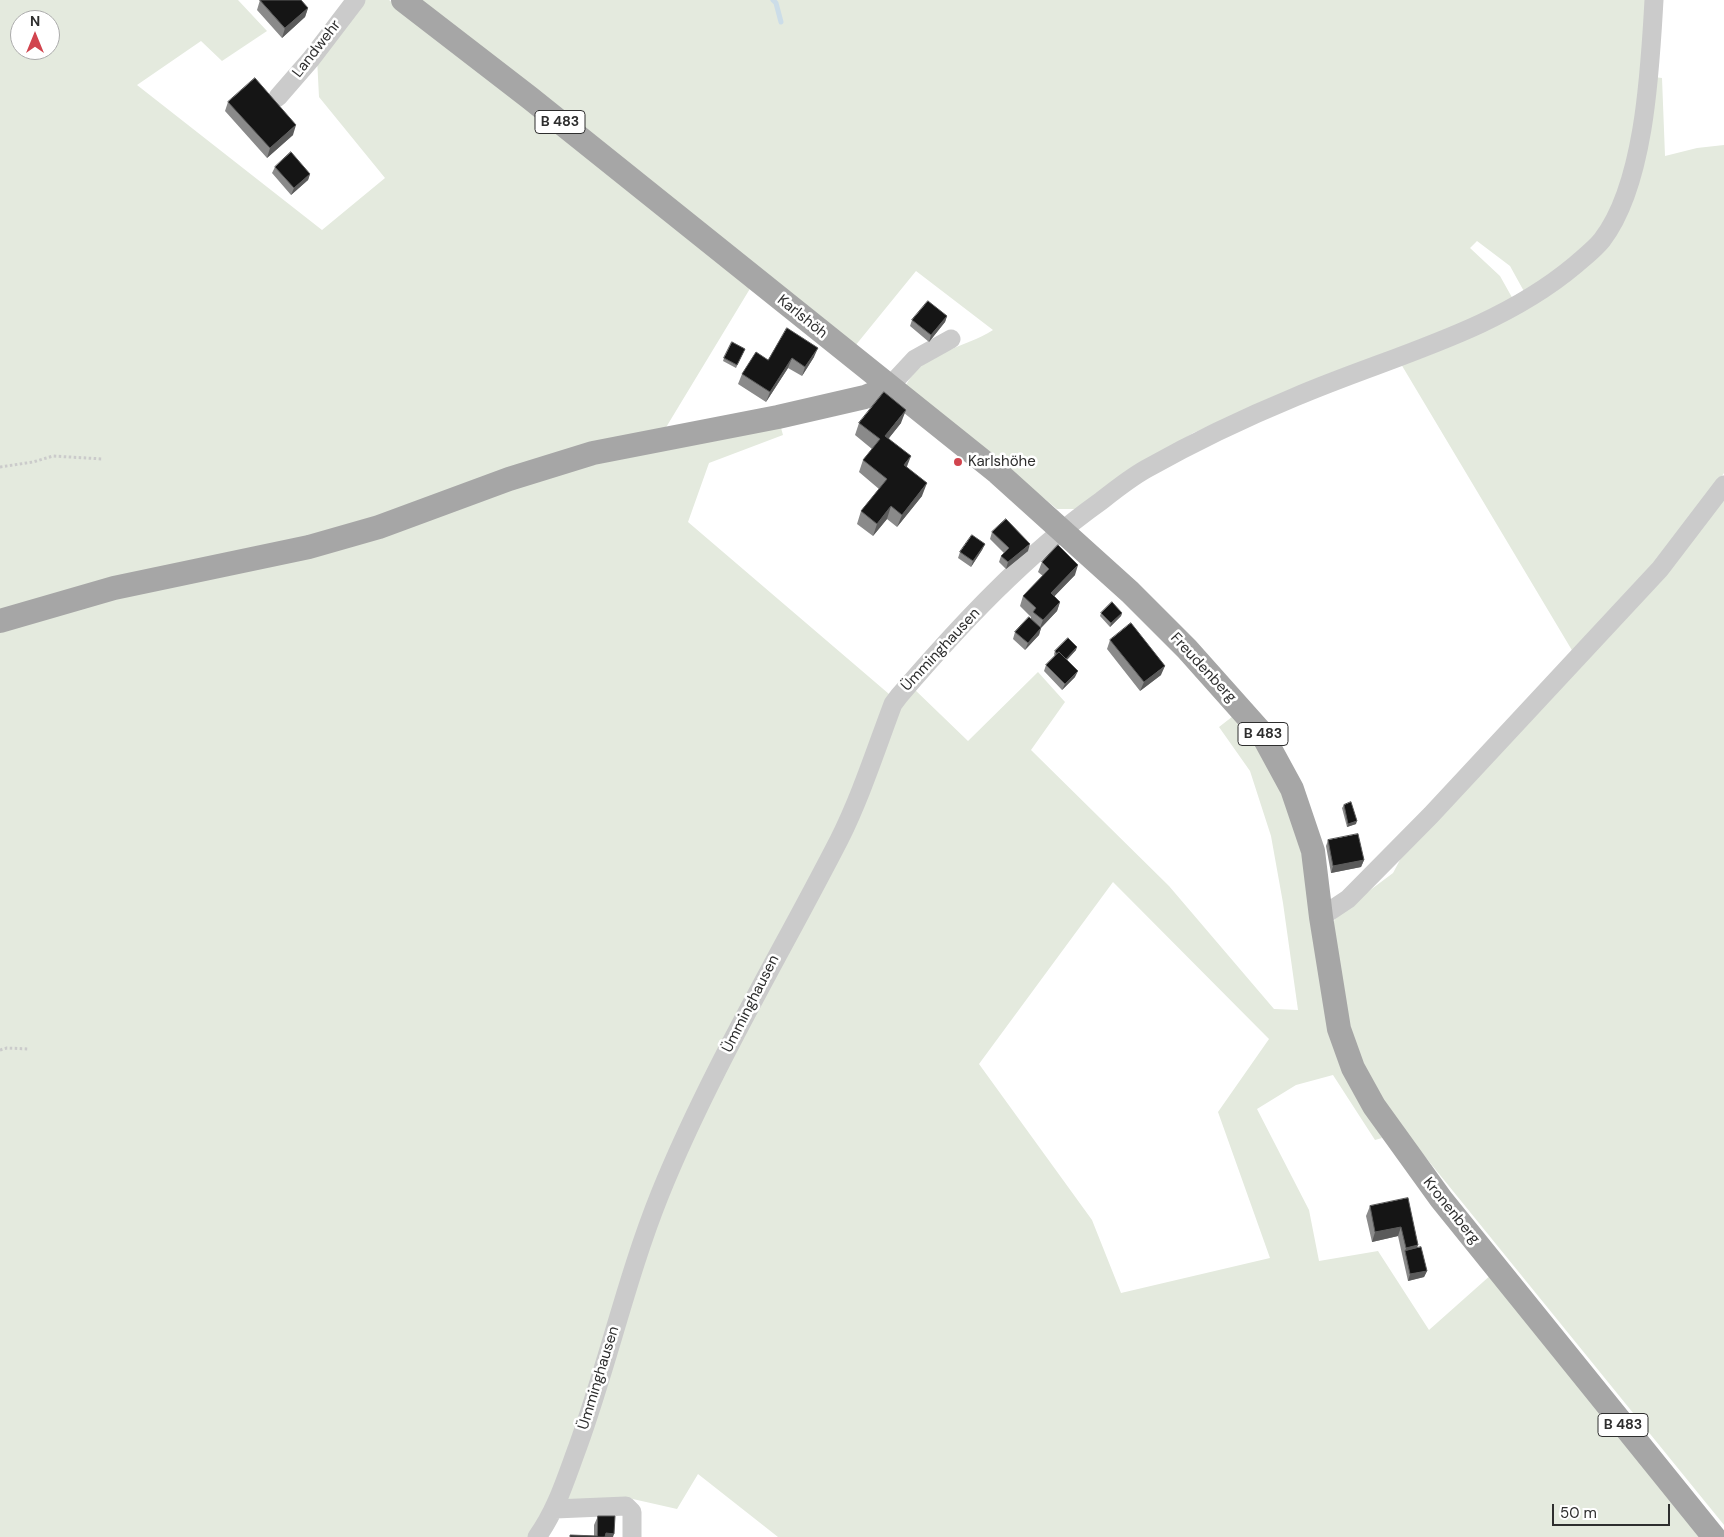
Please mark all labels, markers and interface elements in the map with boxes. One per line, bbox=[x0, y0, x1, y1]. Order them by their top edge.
north arrow bbox=[10, 10, 60, 60]
text: N bbox=[30, 12, 40, 30]
street label: Landwehr bbox=[289, 17, 345, 81]
road number: B 483 bbox=[535, 110, 585, 134]
street label: Karlshöh bbox=[773, 291, 831, 343]
place label: Karlshöhe bbox=[968, 453, 1036, 471]
marker: Karlshöhe bbox=[952, 456, 964, 468]
street label: Ümminghausen bbox=[898, 605, 984, 695]
street label: Freudenberg bbox=[1166, 629, 1240, 707]
road number: B 483 bbox=[1238, 722, 1288, 746]
street label: Ümminghausen bbox=[719, 952, 783, 1056]
street label: Kronenberg bbox=[1419, 1174, 1483, 1248]
street label: Ümminghausen bbox=[575, 1324, 623, 1432]
road number: B 483 bbox=[1598, 1414, 1648, 1436]
scale bar bbox=[1554, 1494, 1672, 1526]
text: 50 m bbox=[1560, 1503, 1597, 1523]

